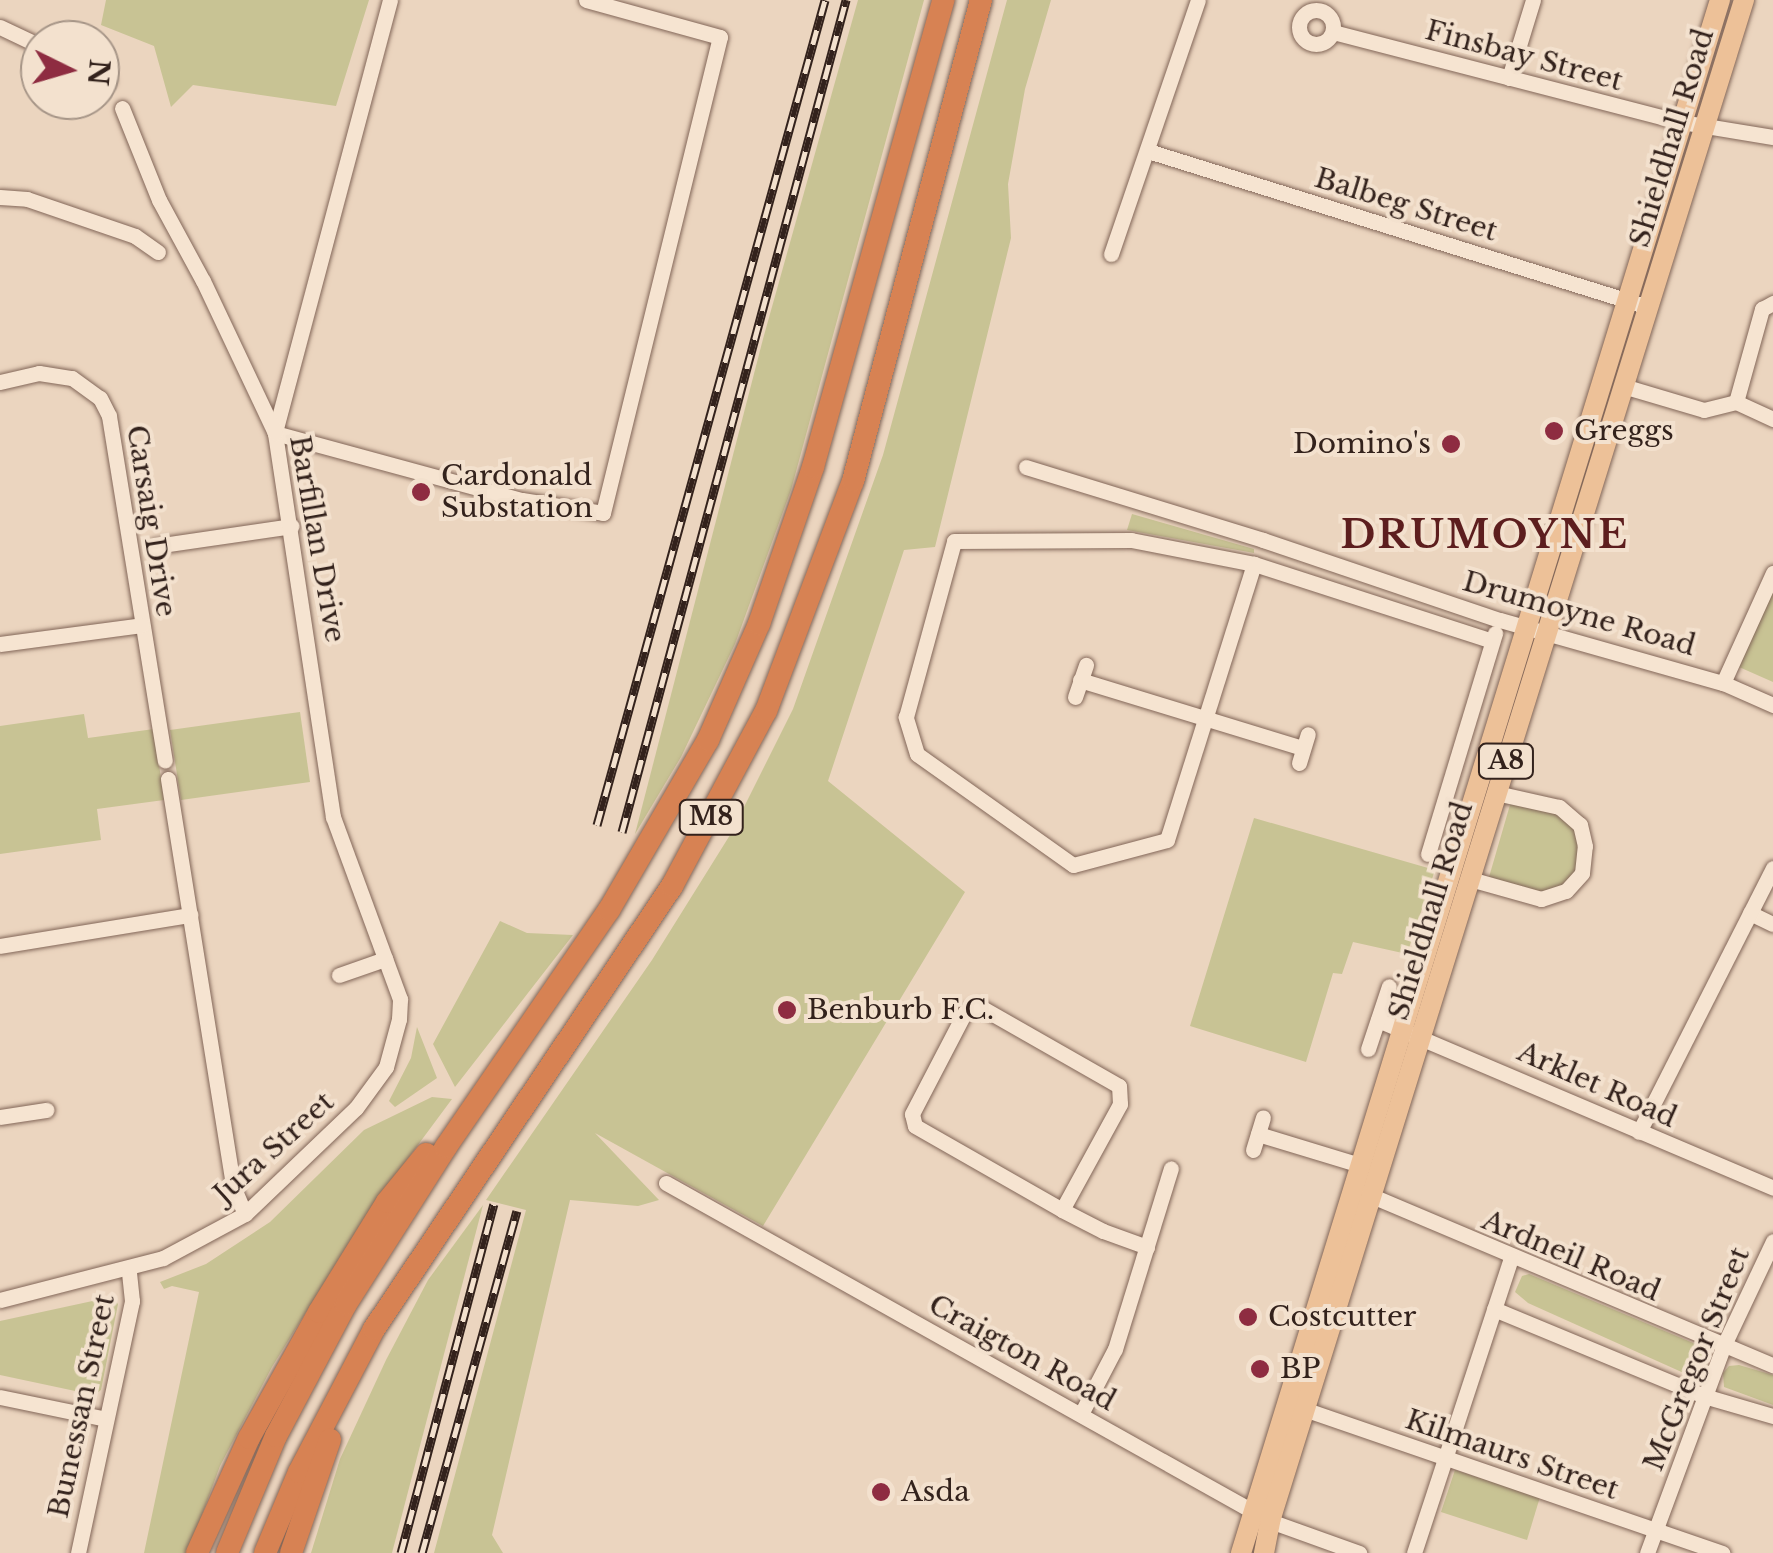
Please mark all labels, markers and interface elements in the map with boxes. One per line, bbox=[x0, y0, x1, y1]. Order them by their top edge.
street label: Finsbay Street bbox=[1421, 13, 1627, 99]
north arrow bbox=[20, 20, 120, 120]
street label: Shieldhall Road bbox=[1623, 25, 1721, 251]
text: N bbox=[80, 58, 117, 87]
street label: Balbeg Street bbox=[1310, 161, 1502, 249]
place label: Greggs bbox=[1574, 414, 1674, 448]
marker: Greggs bbox=[1543, 420, 1565, 442]
street label: Carsaig Drive bbox=[119, 423, 183, 619]
place label: Domino's bbox=[1293, 427, 1431, 461]
street label: Barfillan Drive bbox=[282, 433, 352, 645]
marker: Domino's bbox=[1440, 433, 1462, 455]
place label: Cardonald Substation bbox=[441, 459, 593, 525]
marker: Cardonald Substation bbox=[410, 481, 432, 503]
district label: DRUMOYNE bbox=[1340, 512, 1630, 558]
street label: Drumoyne Road bbox=[1459, 565, 1699, 663]
road number: A8 bbox=[1476, 741, 1536, 781]
road number: M8 bbox=[678, 797, 744, 837]
street label: Shieldhall Road bbox=[1382, 798, 1480, 1024]
place label: Benburb F.C. bbox=[807, 993, 994, 1027]
marker: Benburb F.C. bbox=[776, 999, 798, 1021]
street label: Arklet Road bbox=[1512, 1035, 1682, 1135]
street label: Jura Street bbox=[207, 1085, 341, 1211]
street label: Ardneil Road bbox=[1477, 1203, 1665, 1309]
street label: McGregor Street bbox=[1637, 1242, 1757, 1476]
street label: Craigton Road bbox=[923, 1288, 1121, 1418]
street label: Bunessan Street bbox=[42, 1291, 122, 1521]
place label: Costcutter bbox=[1268, 1300, 1416, 1334]
marker: Costcutter bbox=[1237, 1306, 1259, 1328]
place label: BP bbox=[1280, 1352, 1321, 1386]
marker: BP bbox=[1249, 1358, 1271, 1380]
street label: Kilmaurs Street bbox=[1401, 1403, 1623, 1507]
place label: Asda bbox=[901, 1475, 970, 1509]
marker: Asda bbox=[870, 1481, 892, 1503]

